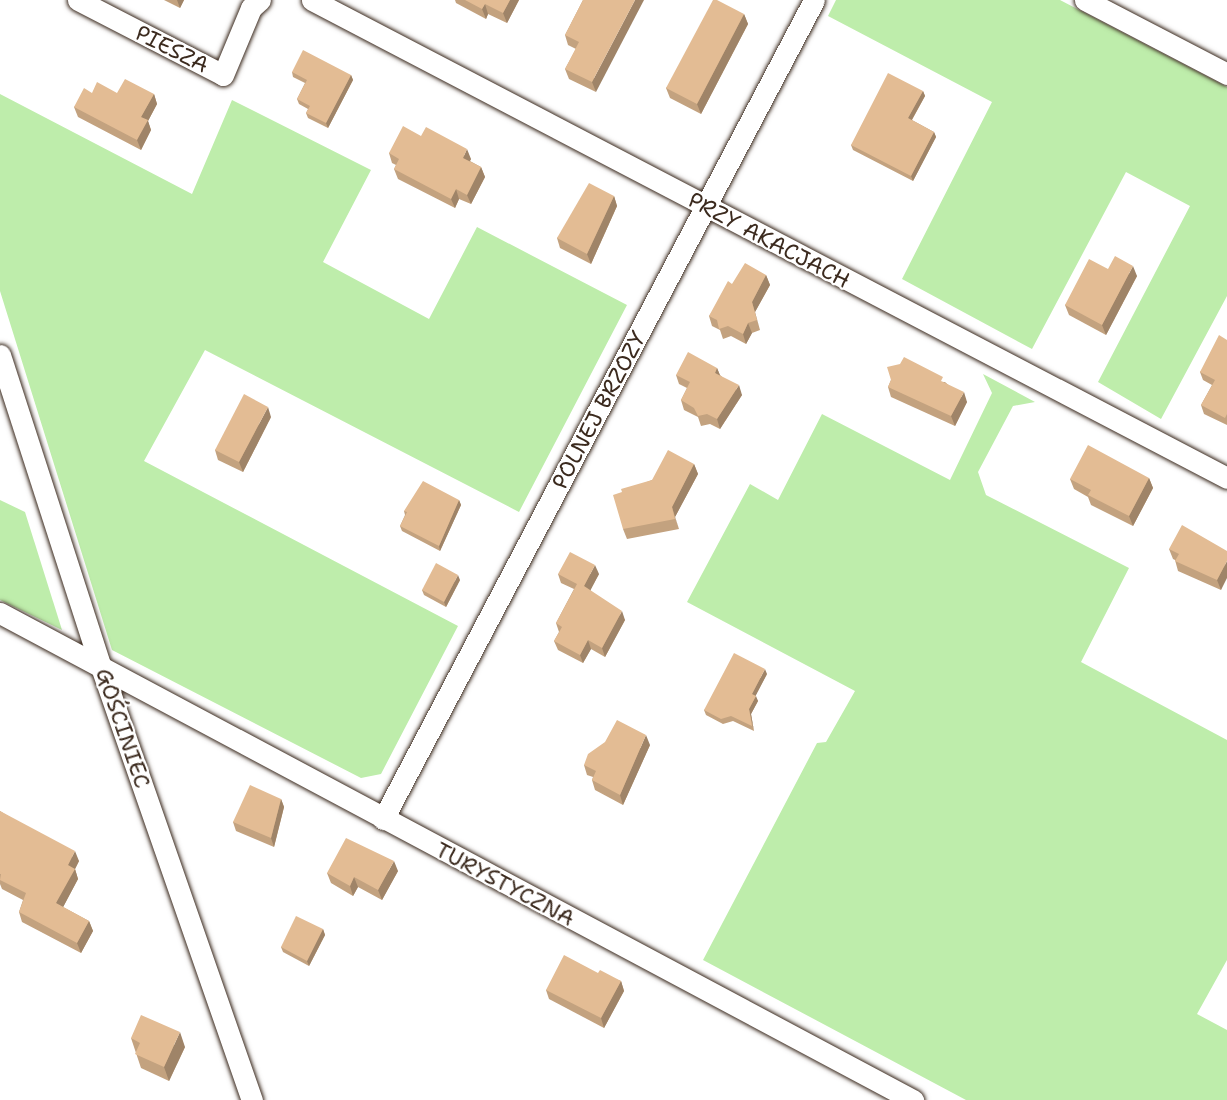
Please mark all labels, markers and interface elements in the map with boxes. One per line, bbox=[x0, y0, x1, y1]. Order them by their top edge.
street label: PIESZA bbox=[131, 19, 213, 79]
street label: PRZY AKACJACH bbox=[684, 186, 854, 294]
street label: POLNEJ BRZOZY bbox=[546, 327, 652, 493]
street label: GOŚCINIEC bbox=[90, 665, 156, 791]
street label: TURYSTYCZNA bbox=[431, 836, 579, 932]

